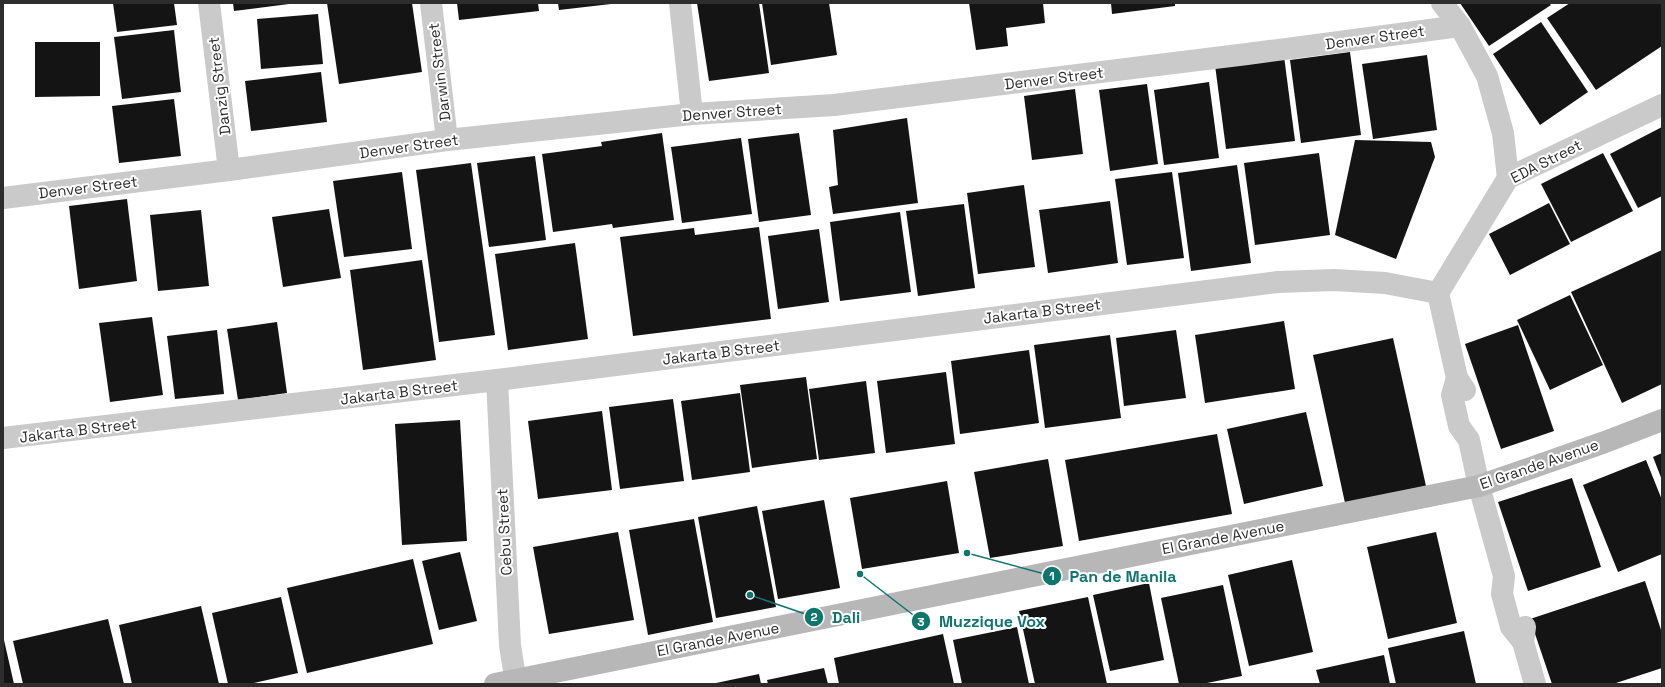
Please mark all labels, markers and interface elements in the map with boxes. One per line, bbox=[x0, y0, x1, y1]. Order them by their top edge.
street label: Denver Street bbox=[1324, 21, 1426, 53]
street label: Darwin Street bbox=[424, 22, 454, 122]
street label: Danzig Street bbox=[204, 36, 234, 136]
street label: Denver Street bbox=[1003, 62, 1105, 94]
street label: Denver Street bbox=[682, 99, 783, 125]
street label: Denver Street bbox=[358, 130, 460, 162]
street label: EDA Street bbox=[1507, 135, 1585, 187]
street label: Denver Street bbox=[37, 171, 139, 203]
street label: Jakarta B Street bbox=[982, 294, 1102, 328]
street label: Jakarta B Street bbox=[661, 335, 781, 369]
street label: Jakarta B Street bbox=[339, 375, 459, 409]
street label: Jakarta B Street bbox=[18, 413, 138, 447]
street label: El Grande Avenue bbox=[1477, 435, 1601, 493]
street label: Cebu Street bbox=[492, 488, 516, 576]
street label: El Grande Avenue bbox=[1160, 516, 1286, 558]
callout: Pan de Manila bbox=[1042, 562, 1185, 590]
text: Pan de Manila bbox=[1069, 566, 1177, 587]
text: 1 bbox=[1049, 568, 1055, 584]
callout: Dali bbox=[804, 603, 869, 631]
text: Dali bbox=[832, 607, 860, 628]
callout: Muzzique Vox bbox=[911, 607, 1053, 635]
text: 2 bbox=[810, 609, 818, 625]
text: Muzzique Vox bbox=[939, 611, 1046, 632]
text: 3 bbox=[917, 614, 925, 630]
street label: El Grande Avenue bbox=[655, 618, 781, 660]

